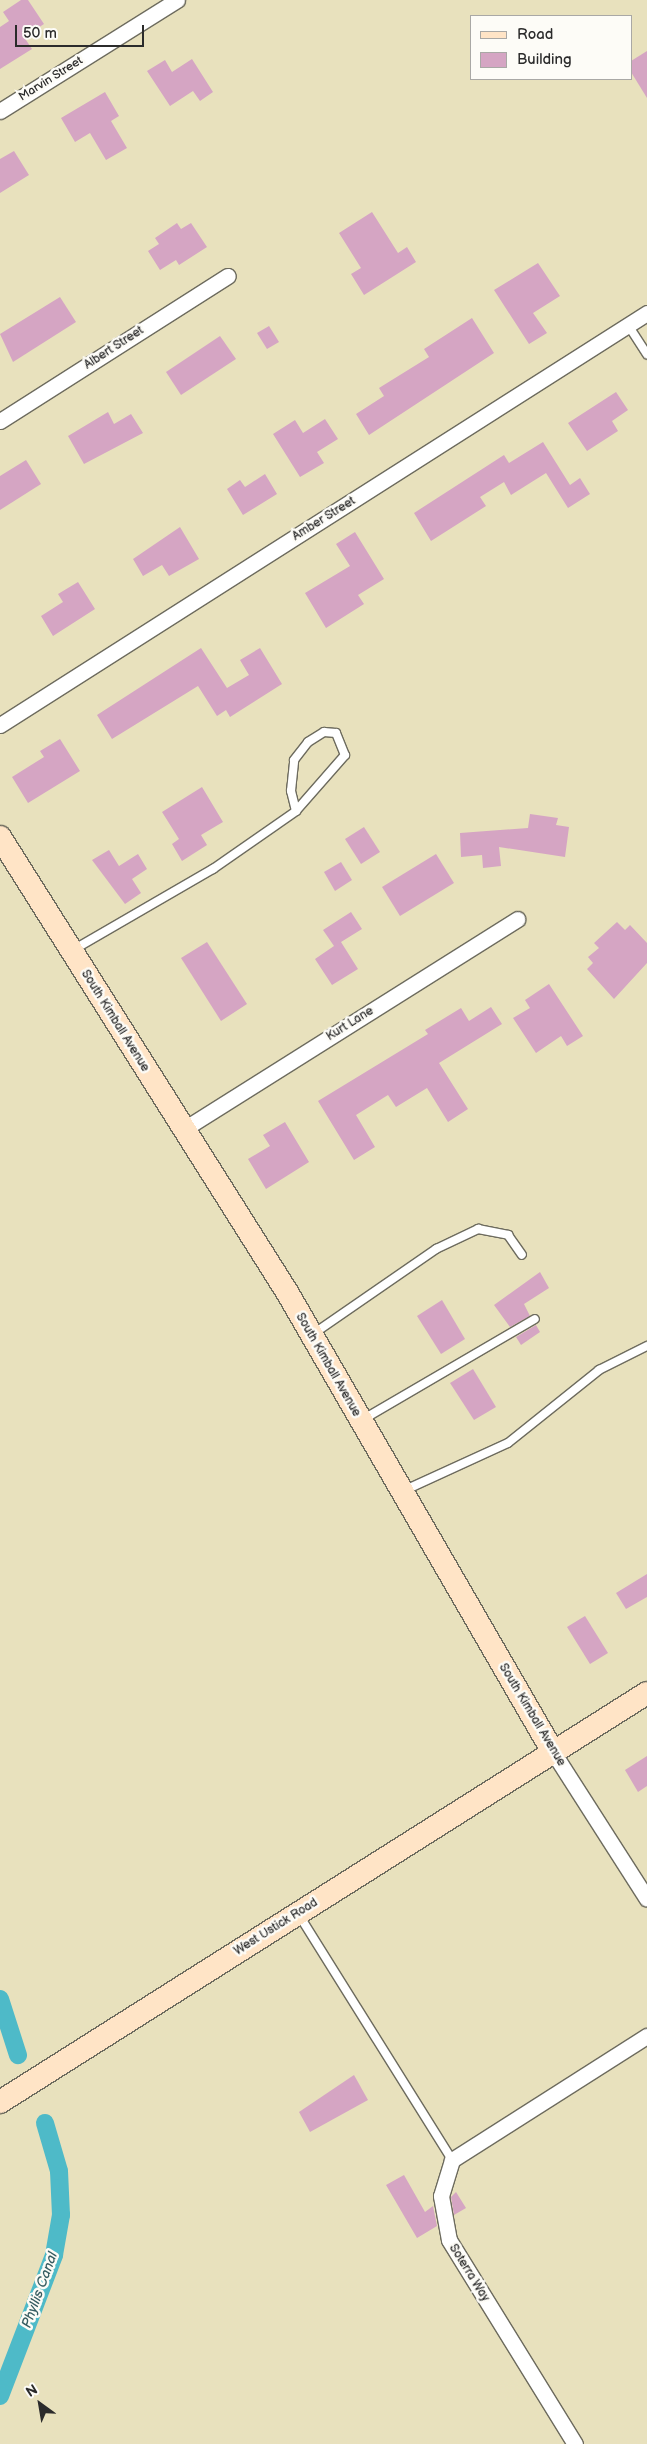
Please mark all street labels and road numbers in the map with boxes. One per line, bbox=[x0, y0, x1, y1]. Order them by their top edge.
street label: Marvin Street bbox=[16, 54, 86, 104]
street label: Albert Street bbox=[81, 323, 147, 373]
street label: Amber Street bbox=[290, 494, 358, 544]
street label: South Kimball Avenue bbox=[78, 967, 152, 1075]
street label: Kurt Lane bbox=[324, 1004, 376, 1044]
street label: South Kimball Avenue bbox=[292, 1311, 364, 1419]
street label: South Kimball Avenue bbox=[496, 1661, 568, 1769]
street label: West Ustick Road bbox=[231, 1895, 321, 1959]
street label: Soterra Way bbox=[446, 2241, 492, 2305]

